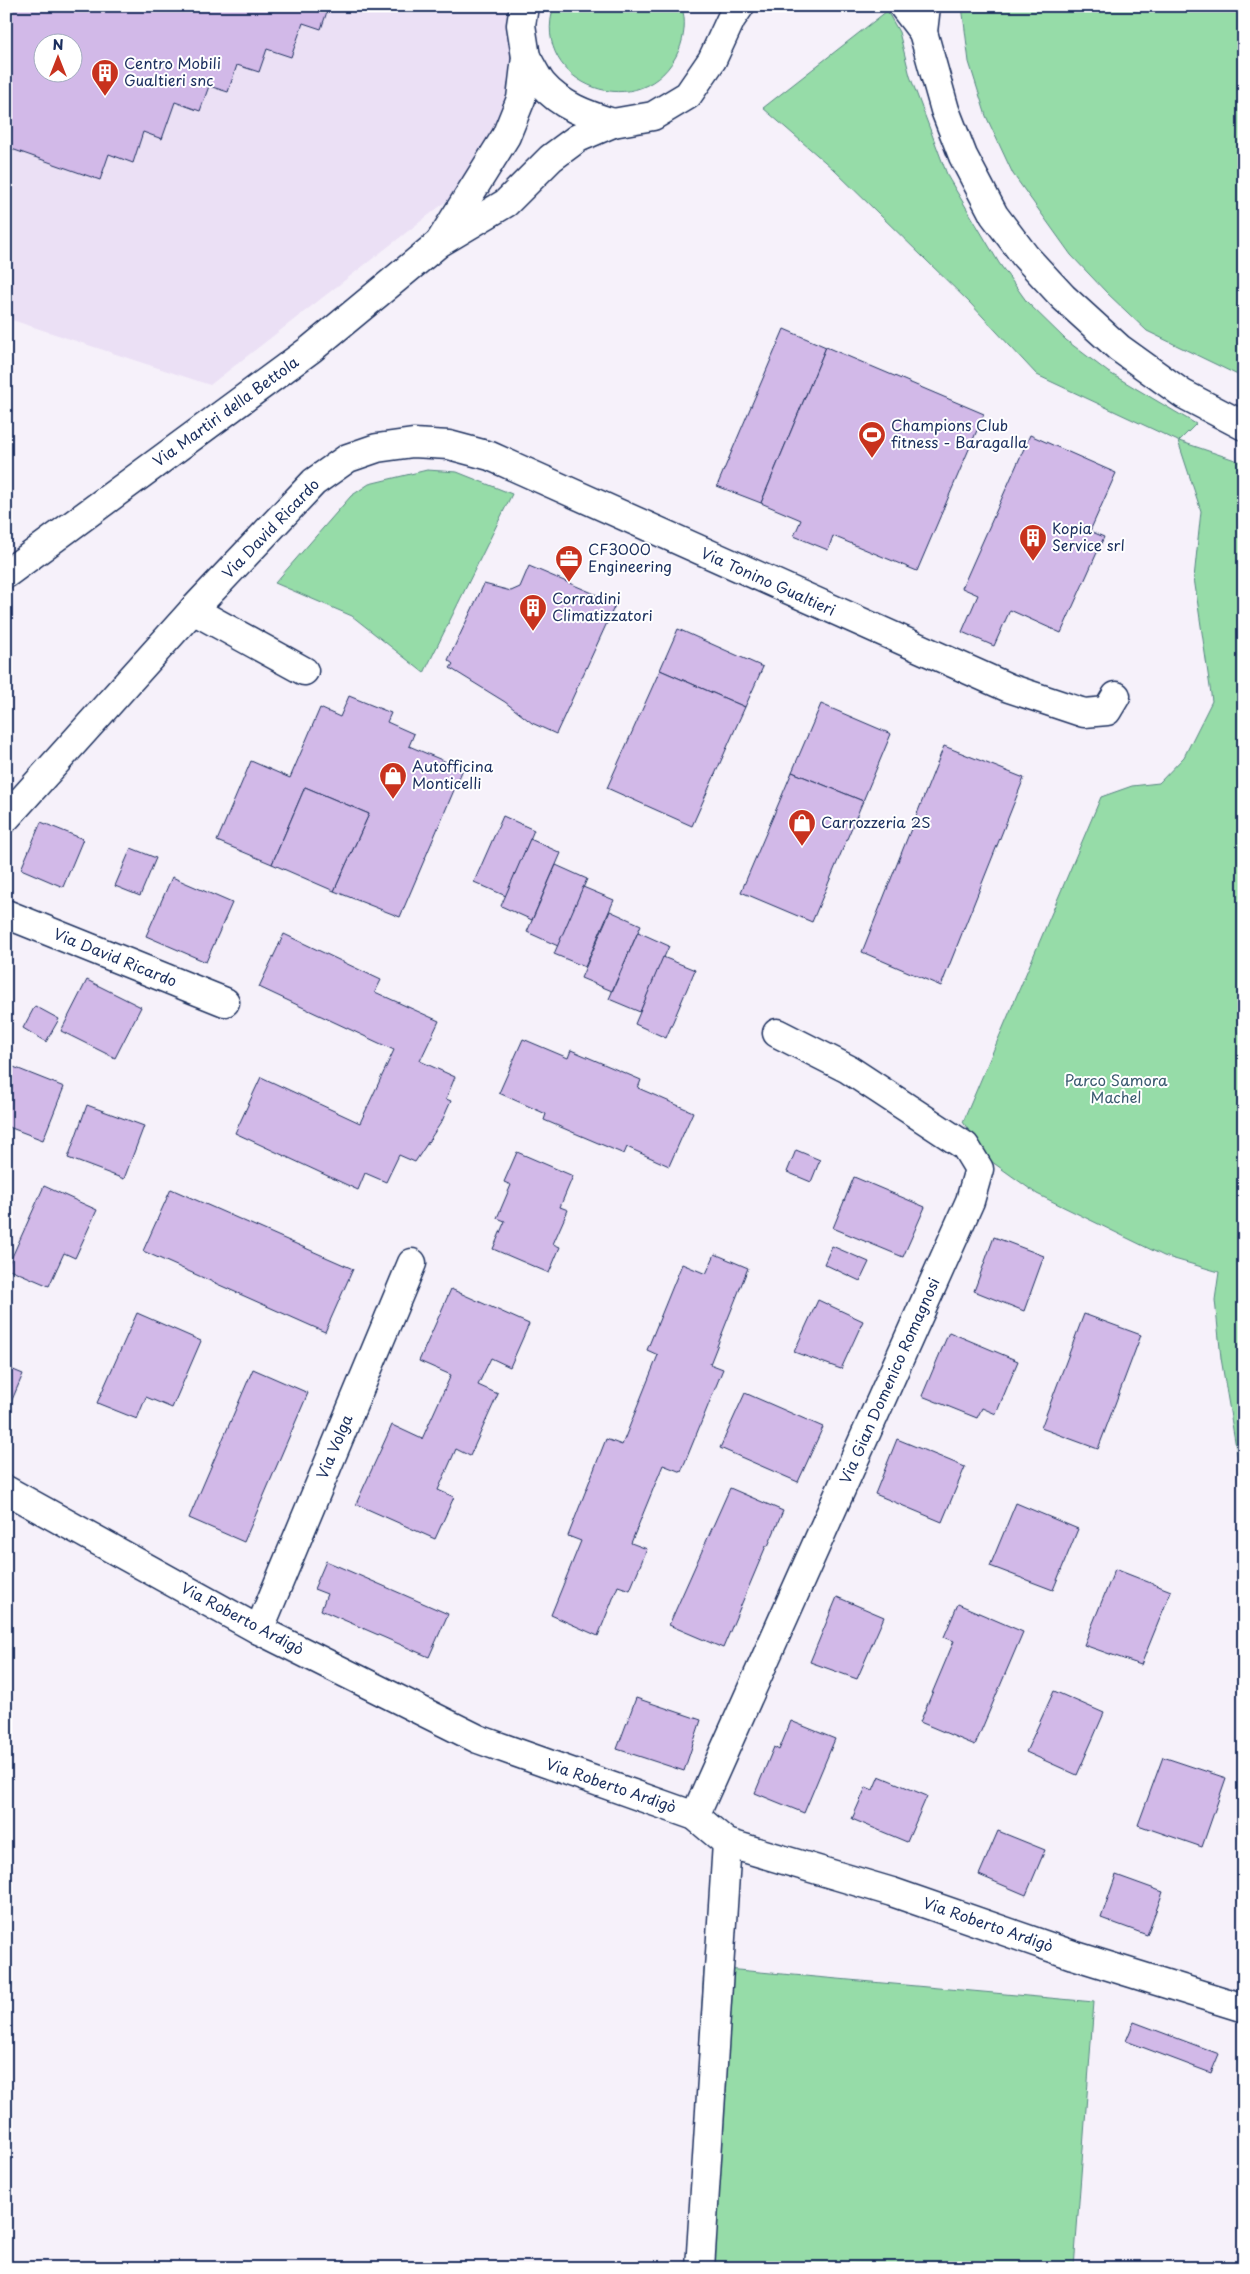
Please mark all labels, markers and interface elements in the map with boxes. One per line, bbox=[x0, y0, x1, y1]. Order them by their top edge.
north arrow bbox=[32, 32, 82, 82]
text: N bbox=[52, 34, 64, 55]
place label: Centro Mobili Gualtieri snc bbox=[124, 51, 221, 91]
building icon: Centro Mobili Gualtieri snc bbox=[90, 58, 120, 97]
street label: Via Martiri della Bettola bbox=[148, 350, 303, 472]
place label: Champions Club fitness - Baragalla bbox=[891, 413, 1028, 453]
sports icon: Champions Club fitness - Baragalla bbox=[857, 420, 887, 459]
street label: Via David Ricardo bbox=[216, 473, 324, 583]
place label: Kopia Service srl bbox=[1052, 516, 1125, 556]
building icon: Kopia Service srl bbox=[1018, 523, 1048, 562]
place label: CF3000 Engineering bbox=[588, 537, 672, 577]
street label: Via Tonino Gualtieri bbox=[698, 541, 840, 621]
office icon: CF3000 Engineering bbox=[554, 544, 584, 583]
place label: Corradini Climatizzatori bbox=[552, 586, 653, 626]
building icon: Corradini Climatizzatori bbox=[518, 593, 548, 632]
place label: Autofficina Monticelli bbox=[412, 754, 494, 794]
shop icon: Autofficina Monticelli bbox=[378, 761, 408, 800]
shop icon: Carrozzeria 2S bbox=[787, 808, 817, 847]
place label: Carrozzeria 2S bbox=[821, 810, 931, 833]
street label: Via David Ricardo bbox=[50, 921, 181, 992]
park label: Parco Samora Machel bbox=[1064, 1068, 1168, 1108]
street label: Via Gian Domenico Romagnosi bbox=[833, 1274, 945, 1487]
street label: Via Volga bbox=[310, 1410, 358, 1482]
street label: Via Roberto Ardigò bbox=[177, 1575, 308, 1660]
street label: Via Roberto Ardigò bbox=[543, 1751, 680, 1818]
street label: Via Roberto Ardigò bbox=[920, 1890, 1057, 1957]

